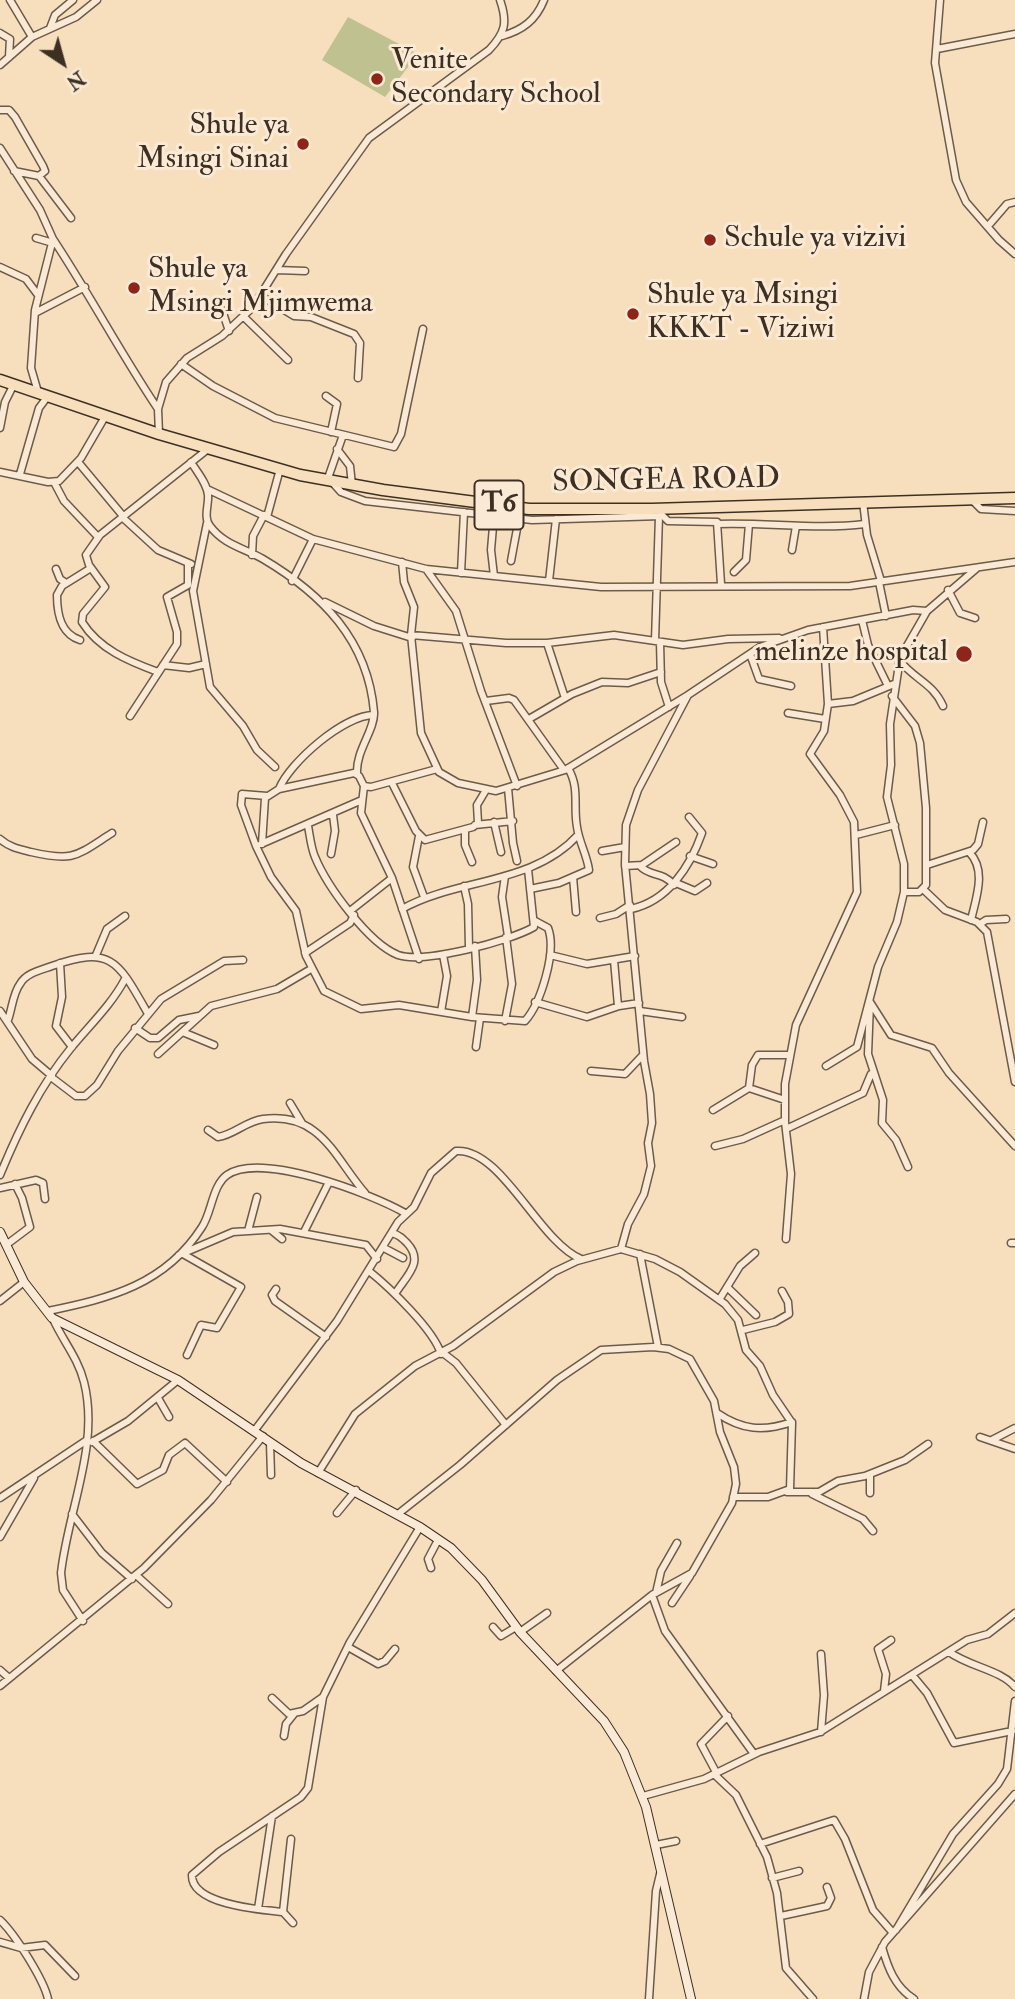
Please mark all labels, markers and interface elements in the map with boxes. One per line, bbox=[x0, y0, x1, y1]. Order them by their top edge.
north arrow bbox=[28, 28, 98, 98]
place label: Venite Secondary School bbox=[391, 44, 601, 114]
text: N bbox=[61, 65, 89, 95]
marker: Venite Secondary School bbox=[369, 71, 385, 87]
place label: Shule ya Msingi Sinai bbox=[137, 109, 289, 180]
marker: Shule ya Msingi Sinai bbox=[295, 136, 311, 152]
place label: Schule ya vizivi bbox=[724, 222, 906, 258]
marker: Schule ya vizivi bbox=[702, 232, 718, 248]
place label: Shule ya Msingi Mjimwema bbox=[148, 253, 373, 324]
place label: Shule ya Msingi KKKT - Viziwi bbox=[647, 279, 838, 350]
marker: Shule ya Msingi Mjimwema bbox=[126, 280, 142, 296]
marker: Shule ya Msingi KKKT - Viziwi bbox=[625, 306, 641, 322]
street label: SONGEA ROAD bbox=[552, 462, 780, 502]
road number: T6 bbox=[475, 480, 524, 530]
place label: melinze hospital bbox=[755, 636, 948, 672]
marker: melinze hospital bbox=[954, 644, 974, 664]

